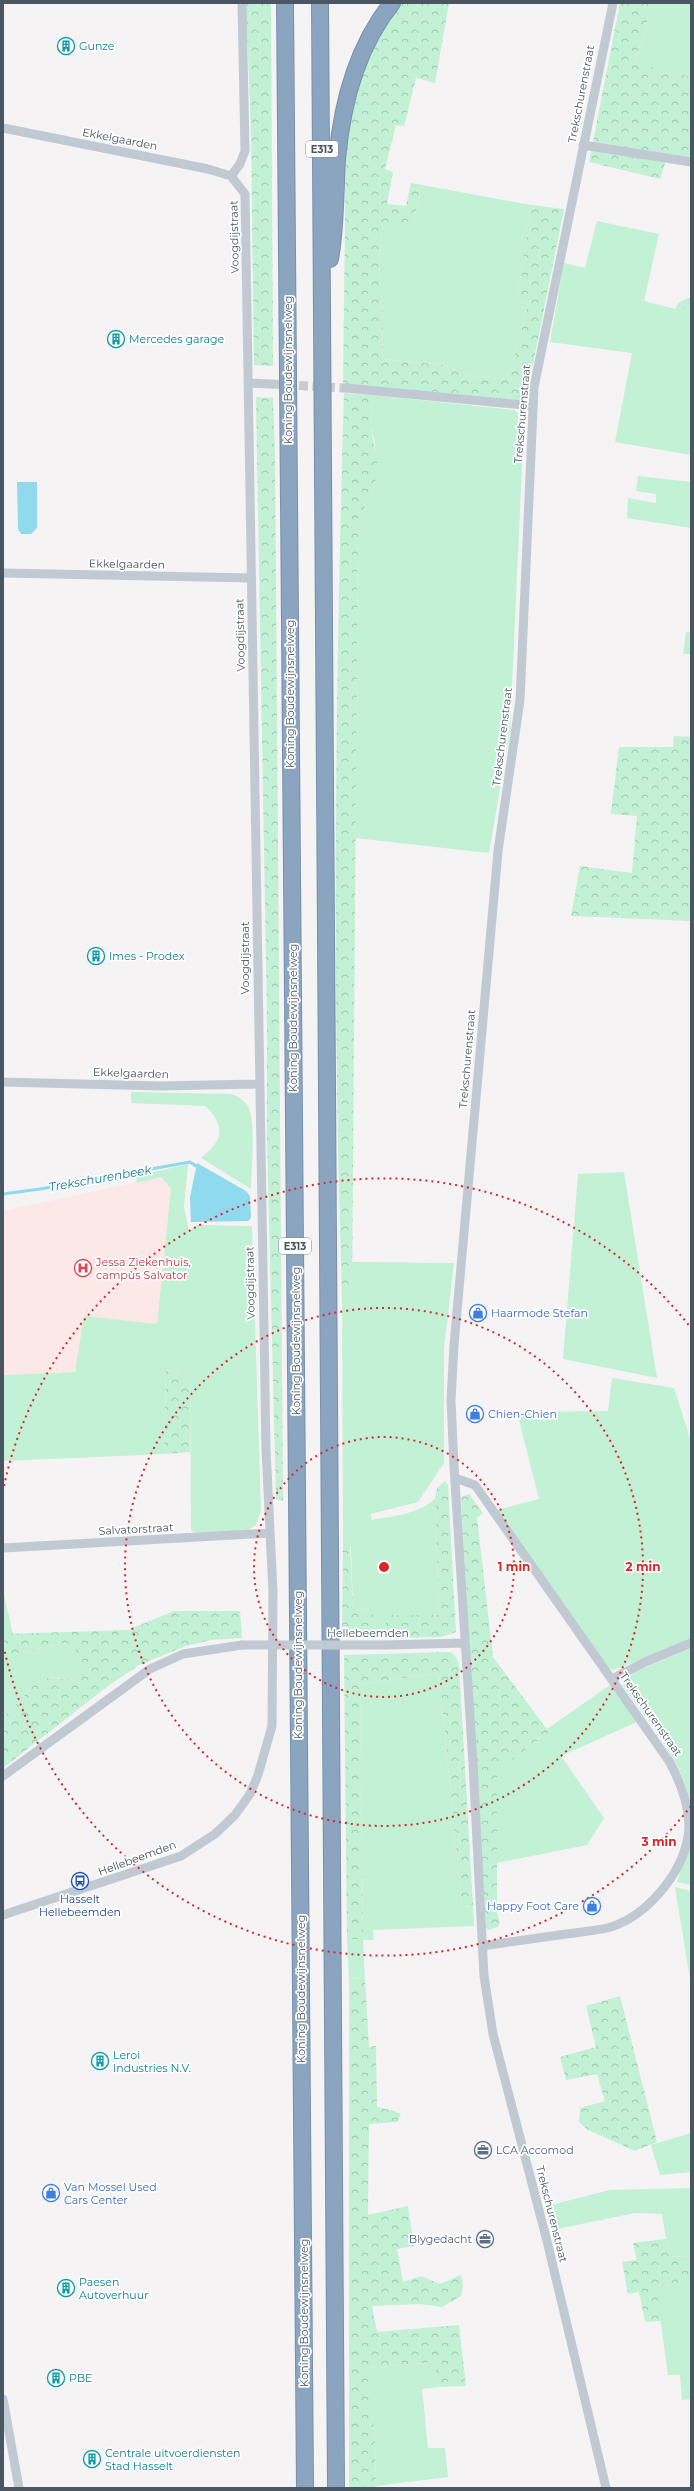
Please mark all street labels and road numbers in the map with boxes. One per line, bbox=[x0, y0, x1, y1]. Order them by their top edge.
street label: Trekschurenstraat bbox=[565, 43, 597, 144]
street label: Ekkelgaarden bbox=[81, 125, 159, 153]
road number: E313 bbox=[306, 141, 338, 157]
street label: Voogdijstraat bbox=[226, 200, 242, 274]
street label: Koning Boudewijnsnelweg bbox=[281, 296, 295, 444]
street label: Trekschurenstraat bbox=[511, 363, 533, 464]
street label: Ekkelgaarden bbox=[89, 556, 165, 572]
street label: Voogdijstraat bbox=[232, 598, 248, 672]
street label: Koning Boudewijnsnelweg bbox=[283, 620, 297, 768]
street label: Trekschurenstraat bbox=[489, 686, 515, 787]
street label: Voogdijstraat bbox=[238, 921, 252, 995]
street label: Koning Boudewijnsnelweg bbox=[286, 944, 300, 1092]
street label: Trekschurenstraat bbox=[456, 1008, 478, 1109]
street label: Ekkelgaarden bbox=[93, 1065, 169, 1081]
road number: E313 bbox=[279, 1238, 311, 1254]
street label: Voogdijstraat bbox=[242, 1246, 258, 1320]
street label: Koning Boudewijnsnelweg bbox=[289, 1267, 303, 1415]
street label: Salvatorstraat bbox=[98, 1520, 174, 1538]
street label: Koning Boudewijnsnelweg bbox=[291, 1591, 305, 1739]
street label: Hellebeemden bbox=[327, 1626, 409, 1640]
street label: Trekschurenstraat bbox=[617, 1669, 686, 1759]
street label: Hellebeemden bbox=[96, 1837, 178, 1879]
street label: Koning Boudewijnsnelweg bbox=[294, 1915, 308, 2063]
street label: Trekschurenstraat bbox=[533, 2164, 571, 2264]
street label: Koning Boudewijnsnelweg bbox=[297, 2239, 311, 2387]

